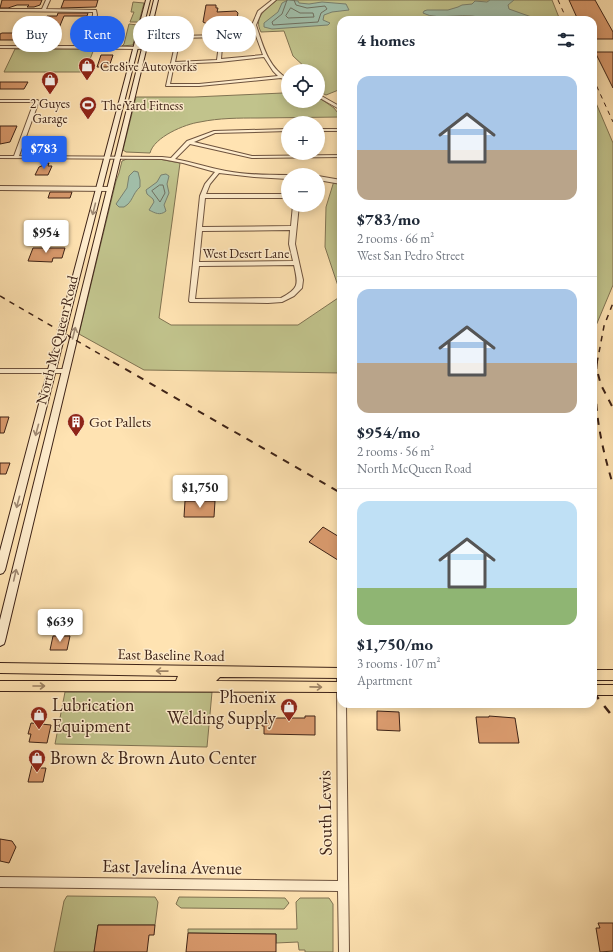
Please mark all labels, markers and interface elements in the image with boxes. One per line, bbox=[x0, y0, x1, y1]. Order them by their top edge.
chip: Buy bbox=[12, 16, 62, 52]
chip: Rent bbox=[70, 16, 125, 52]
chip: Filters bbox=[133, 16, 194, 52]
chip: New bbox=[202, 16, 256, 52]
text: 4 homes bbox=[357, 29, 415, 51]
icon: filters bbox=[555, 29, 577, 51]
shop icon: Cre8ive Autoworks bbox=[77, 56, 97, 81]
place label: Cre8ive Autoworks bbox=[100, 58, 197, 75]
map controls bbox=[281, 64, 325, 212]
button: locate bbox=[281, 64, 325, 108]
shop icon: 2 Guyes Garage bbox=[40, 70, 60, 95]
place label: 2 Guyes Garage bbox=[30, 95, 70, 127]
sports icon: The Yard Fitness bbox=[78, 95, 98, 120]
place label: The Yard Fitness bbox=[101, 97, 183, 114]
icon: home bbox=[431, 102, 503, 174]
button: + bbox=[281, 116, 325, 160]
pin: $783 bbox=[20, 136, 68, 170]
text: $783 bbox=[31, 140, 57, 157]
button: − bbox=[281, 168, 325, 212]
one-way arrow bbox=[90, 202, 97, 215]
text: $783/mo bbox=[357, 208, 420, 230]
pin: $954 bbox=[22, 220, 70, 254]
text: $954 bbox=[33, 224, 59, 241]
text: 2 rooms · 66 m² bbox=[357, 230, 434, 247]
street label: West Desert Lane bbox=[203, 245, 289, 262]
text: West San Pedro Street bbox=[357, 247, 464, 264]
street label: North McQueen Road bbox=[31, 273, 82, 406]
icon: home bbox=[431, 315, 503, 387]
one-way arrow bbox=[71, 327, 79, 340]
building icon: Got Pallets bbox=[66, 412, 86, 437]
place label: Got Pallets bbox=[89, 412, 151, 431]
text: $954/mo bbox=[357, 421, 420, 443]
one-way arrow bbox=[33, 423, 40, 436]
text: 2 rooms · 56 m² bbox=[357, 443, 434, 460]
text: North McQueen Road bbox=[357, 460, 472, 477]
pin: $1,750 bbox=[167, 475, 233, 509]
text: $1,750 bbox=[182, 479, 218, 496]
one-way arrow bbox=[14, 495, 21, 508]
icon: home bbox=[431, 527, 503, 599]
one-way arrow bbox=[12, 569, 20, 582]
pin: $639 bbox=[36, 609, 84, 643]
text: $639 bbox=[47, 613, 73, 630]
text: $1,750/mo bbox=[357, 633, 433, 655]
street label: East Baseline Road bbox=[117, 644, 225, 665]
text: 3 rooms · 107 m² bbox=[357, 655, 441, 672]
one-way arrow bbox=[156, 667, 169, 675]
text: Apartment bbox=[357, 672, 412, 689]
one-way arrow bbox=[32, 682, 45, 690]
one-way arrow bbox=[309, 683, 322, 691]
place label: Phoenix Welding Supply bbox=[167, 685, 276, 729]
place label: Lubrication Equipment bbox=[52, 693, 135, 737]
shop icon: Phoenix Welding Supply bbox=[279, 697, 299, 722]
shop icon: Lubrication Equipment bbox=[29, 705, 49, 730]
place label: Brown & Brown Auto Center bbox=[50, 746, 257, 769]
shop icon: Brown & Brown Auto Center bbox=[27, 748, 47, 773]
street label: South Lewis bbox=[312, 770, 337, 856]
street label: East Javelina Avenue bbox=[102, 854, 242, 879]

